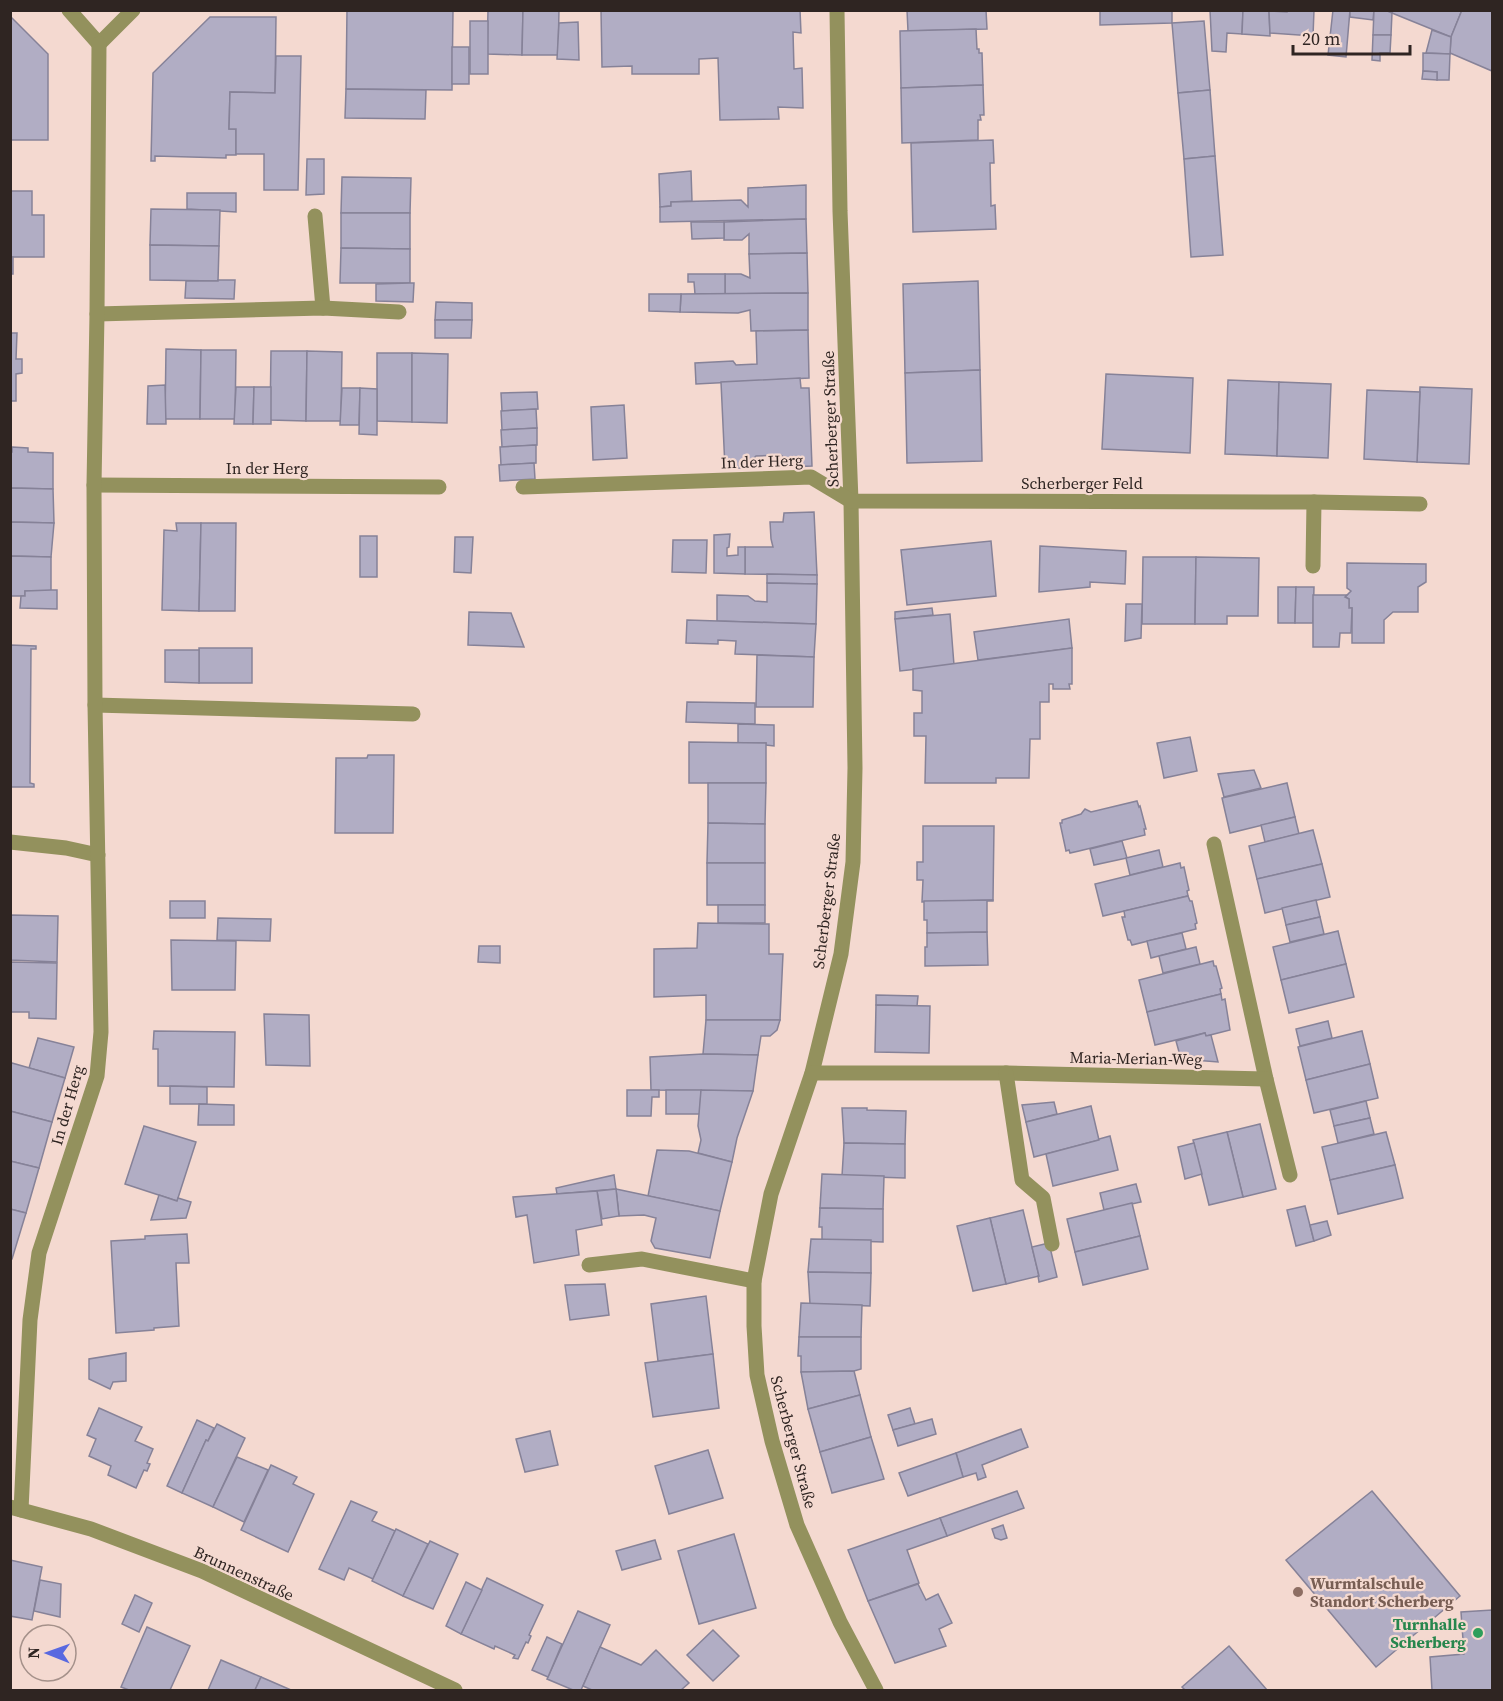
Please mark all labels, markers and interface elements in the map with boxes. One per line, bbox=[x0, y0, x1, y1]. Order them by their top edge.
scale bar bbox=[1293, 18, 1410, 56]
text: 20 m bbox=[1302, 26, 1340, 51]
street label: Scherberger Straße bbox=[817, 350, 843, 488]
street label: In der Herg bbox=[720, 449, 804, 473]
street label: In der Herg bbox=[226, 457, 308, 479]
street label: Scherberger Feld bbox=[1021, 472, 1143, 494]
street label: Scherberger Straße bbox=[807, 832, 845, 970]
street label: Maria-Merian-Weg bbox=[1069, 1046, 1203, 1070]
street label: In der Herg bbox=[45, 1062, 89, 1148]
street label: Scherberger Straße bbox=[766, 1373, 822, 1511]
street label: Brunnenstraße bbox=[190, 1540, 298, 1606]
place label: Wurmtalschule Standort Scherberg bbox=[1310, 1572, 1454, 1612]
marker: Wurmtalschule Standort Scherberg bbox=[1291, 1585, 1305, 1599]
place label: Turnhalle Scherberg bbox=[1390, 1613, 1466, 1653]
north arrow bbox=[18, 1623, 78, 1683]
marker: Turnhalle Scherberg bbox=[1471, 1626, 1485, 1640]
text: N bbox=[22, 1646, 44, 1659]

